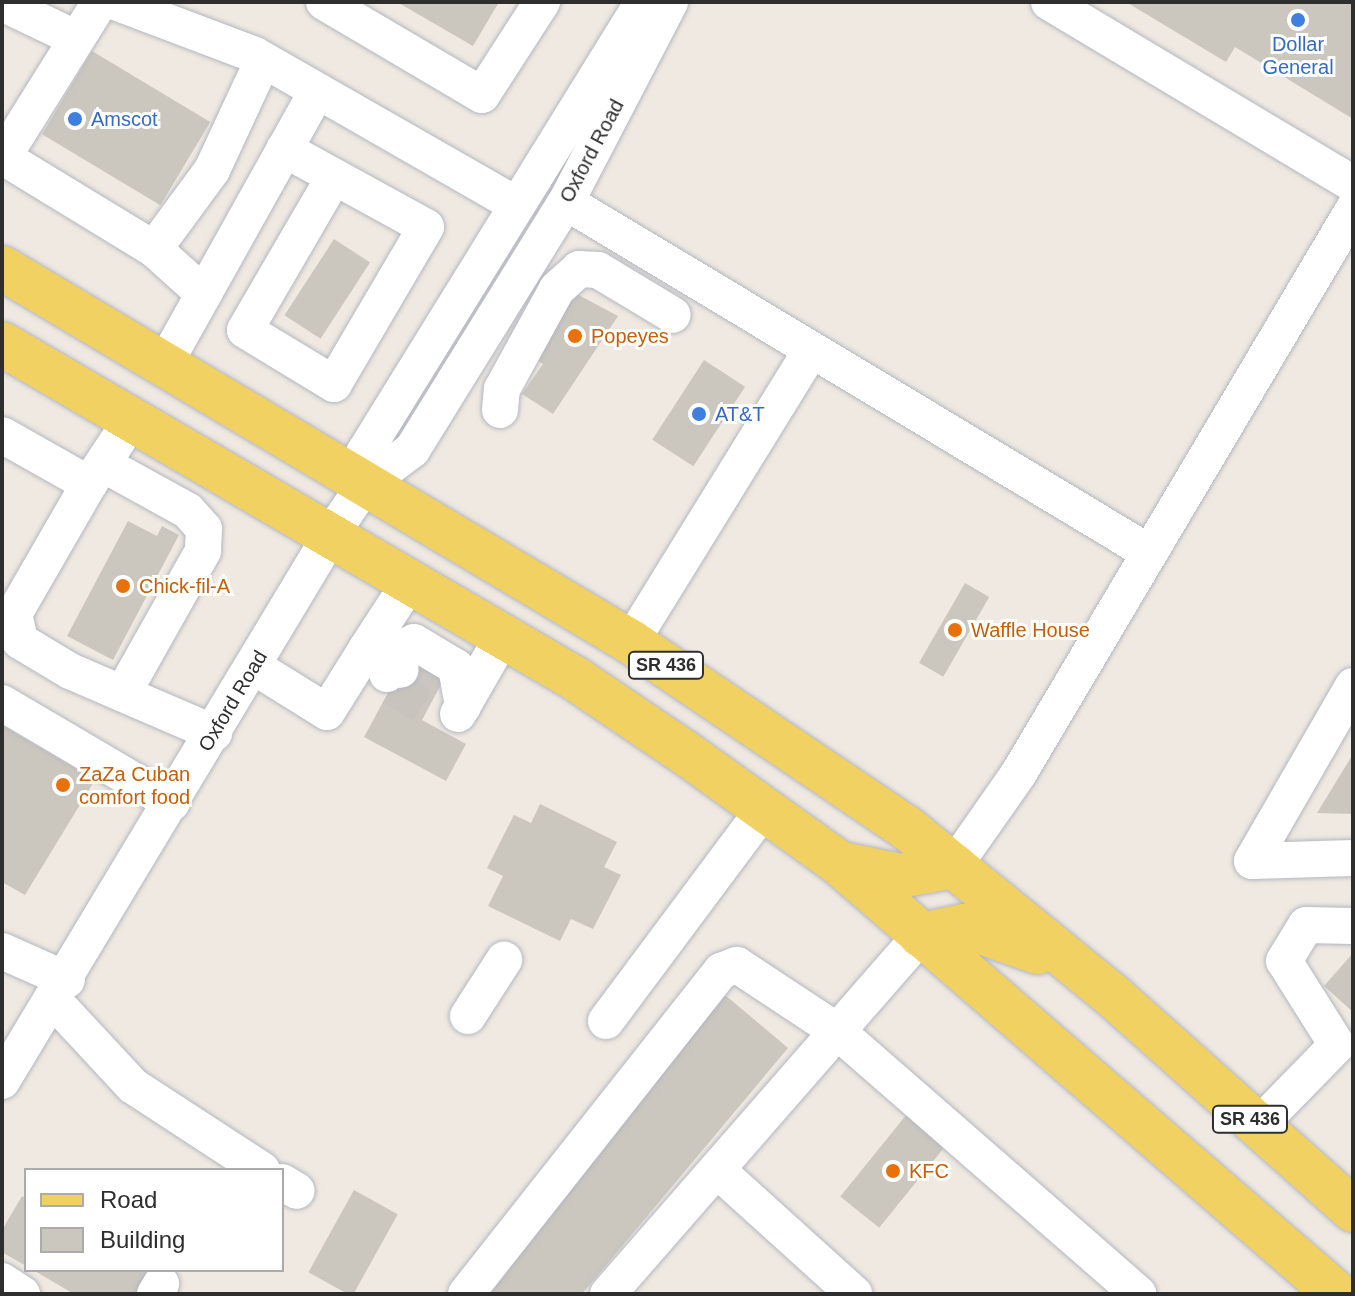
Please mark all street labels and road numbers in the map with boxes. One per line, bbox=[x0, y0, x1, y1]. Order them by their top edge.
street label: Oxford Road bbox=[555, 95, 629, 207]
street label: Oxford Road bbox=[194, 646, 272, 756]
road number: SR 436 bbox=[626, 651, 706, 679]
road number: SR 436 bbox=[1210, 1105, 1290, 1133]

